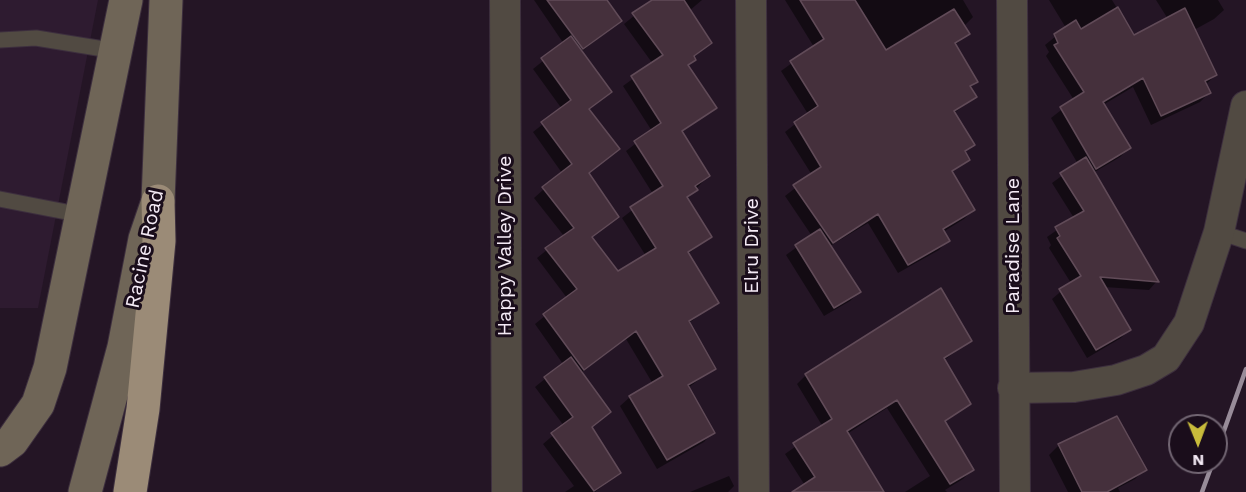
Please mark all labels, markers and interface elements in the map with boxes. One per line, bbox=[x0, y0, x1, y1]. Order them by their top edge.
street label: Happy Valley Drive bbox=[493, 155, 517, 337]
street label: Paradise Lane bbox=[1001, 178, 1025, 314]
street label: Racine Road bbox=[121, 187, 169, 311]
street label: Elru Drive bbox=[740, 198, 764, 294]
north arrow bbox=[1168, 414, 1228, 474]
text: N bbox=[1192, 451, 1204, 470]

